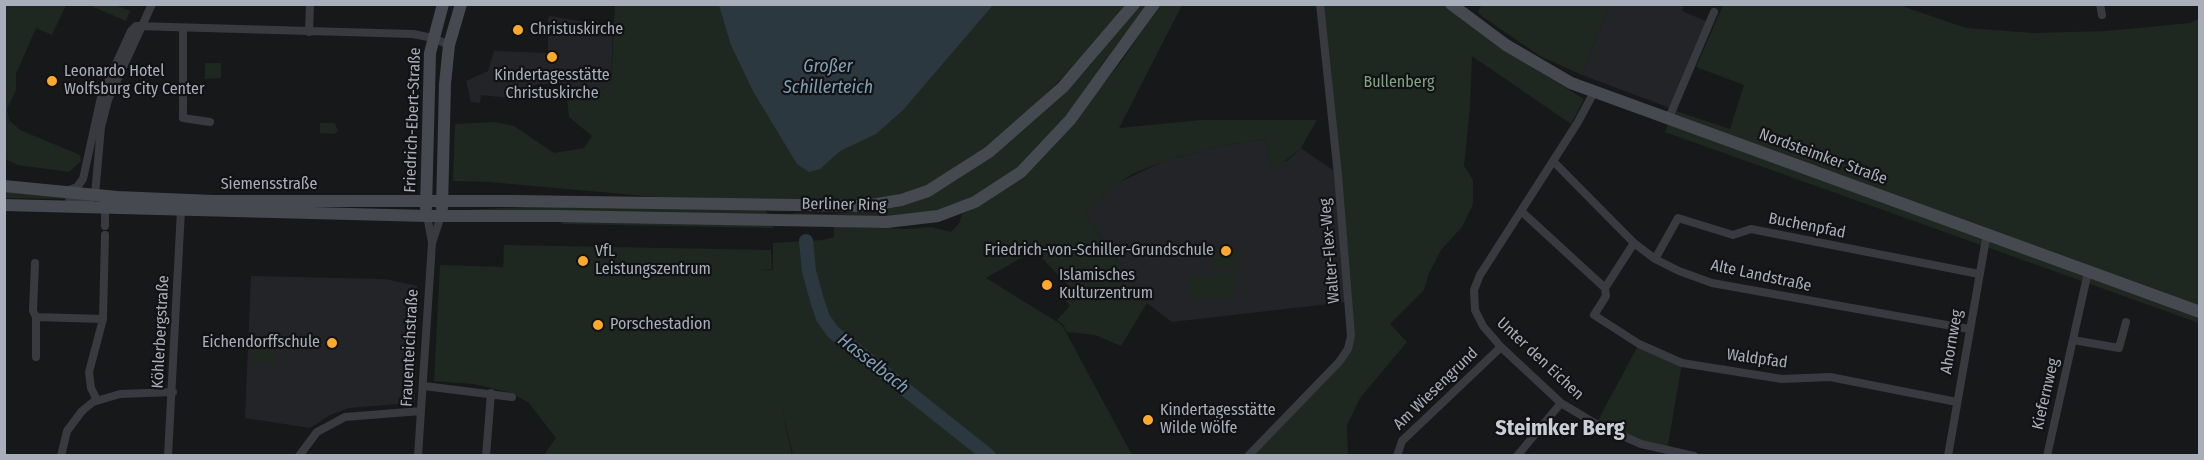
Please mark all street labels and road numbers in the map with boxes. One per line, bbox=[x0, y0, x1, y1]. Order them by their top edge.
street label: Friedrich-Ebert-Straße bbox=[401, 47, 425, 193]
street label: Nordsteimker Straße bbox=[1756, 125, 1890, 189]
street label: Siemensstraße bbox=[221, 175, 317, 195]
street label: Berliner Ring bbox=[801, 195, 887, 215]
street label: Walter-Flex-Weg bbox=[1316, 198, 1344, 304]
street label: Buchenpfad bbox=[1767, 209, 1847, 243]
street label: Alte Landstraße bbox=[1709, 256, 1813, 296]
street label: Köhlerbergstraße bbox=[148, 275, 174, 389]
street label: Frauenteichstraße bbox=[397, 289, 423, 407]
street label: Ahornweg bbox=[1937, 308, 1967, 376]
street label: Unter den Eichen bbox=[1493, 314, 1587, 404]
street label: Am Wiesengrund bbox=[1390, 344, 1482, 434]
street label: Waldpfad bbox=[1725, 345, 1789, 373]
street label: Kiefernweg bbox=[2028, 356, 2064, 432]

